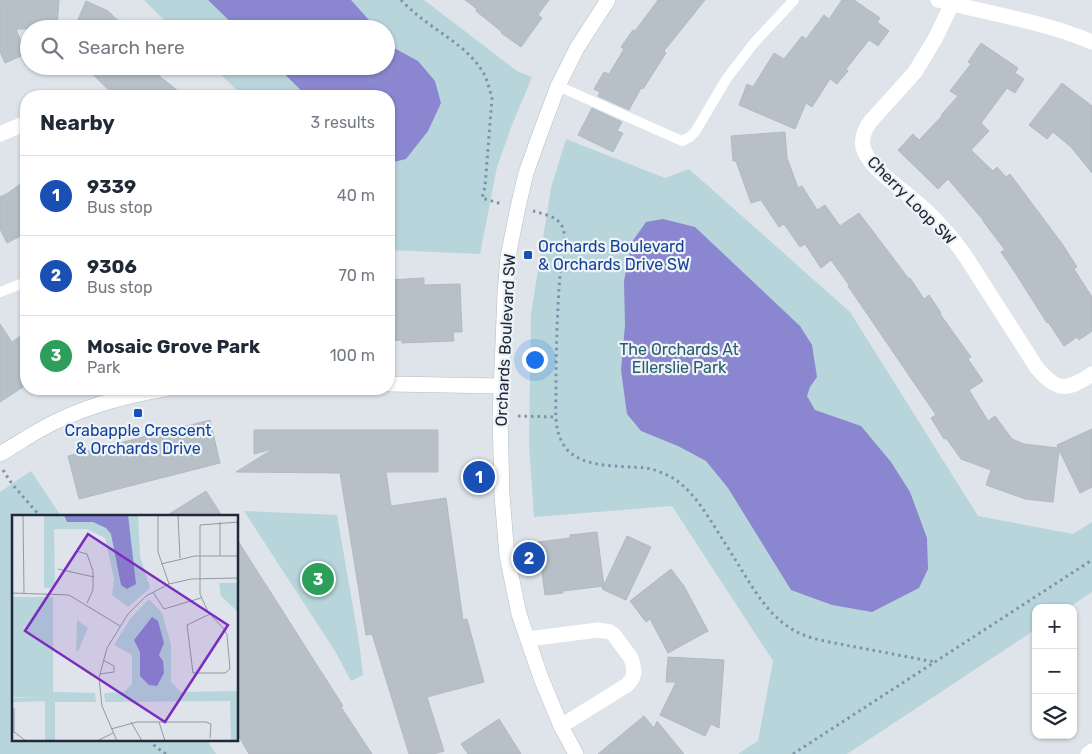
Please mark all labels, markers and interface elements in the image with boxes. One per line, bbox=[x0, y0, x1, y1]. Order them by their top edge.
search box bbox=[20, 20, 395, 75]
icon: search bbox=[38, 34, 66, 62]
text: Search here bbox=[78, 36, 185, 59]
text: Nearby bbox=[40, 110, 115, 135]
text: 3 results bbox=[310, 113, 375, 132]
street label: Cherry Loop SW bbox=[864, 152, 960, 249]
text: 9339 bbox=[87, 175, 136, 198]
text: 1 bbox=[52, 186, 60, 205]
text: 40 m bbox=[337, 186, 375, 205]
text: Bus stop bbox=[87, 198, 153, 217]
place label: Orchards Boulevard & Orchards Drive SW bbox=[538, 237, 690, 274]
marker: Orchards Boulevard & Orchards Drive SW bbox=[522, 249, 534, 261]
street label: Orchards Boulevard SW bbox=[491, 253, 520, 427]
text: 9306 bbox=[87, 255, 137, 278]
text: 2 bbox=[51, 266, 61, 285]
text: 70 m bbox=[338, 266, 375, 285]
text: Bus stop bbox=[87, 278, 153, 297]
text: Mosaic Grove Park bbox=[87, 335, 260, 358]
park label: The Orchards At Ellerslie Park bbox=[619, 340, 739, 377]
text: 3 bbox=[51, 346, 61, 365]
text: 100 m bbox=[330, 346, 375, 365]
your location bbox=[522, 347, 548, 373]
text: Park bbox=[87, 358, 120, 377]
marker: Crabapple Crescent & Orchards Drive bbox=[132, 407, 144, 419]
place label: Crabapple Crescent & Orchards Drive bbox=[65, 421, 211, 458]
pin: 1 bbox=[463, 458, 495, 496]
inset map bbox=[12, 515, 239, 742]
pin: 2 bbox=[513, 539, 545, 577]
pin: 3 bbox=[302, 560, 334, 598]
map controls bbox=[1032, 604, 1077, 739]
button: + bbox=[1032, 604, 1077, 649]
button: − bbox=[1032, 649, 1077, 694]
button: layers bbox=[1032, 694, 1077, 739]

